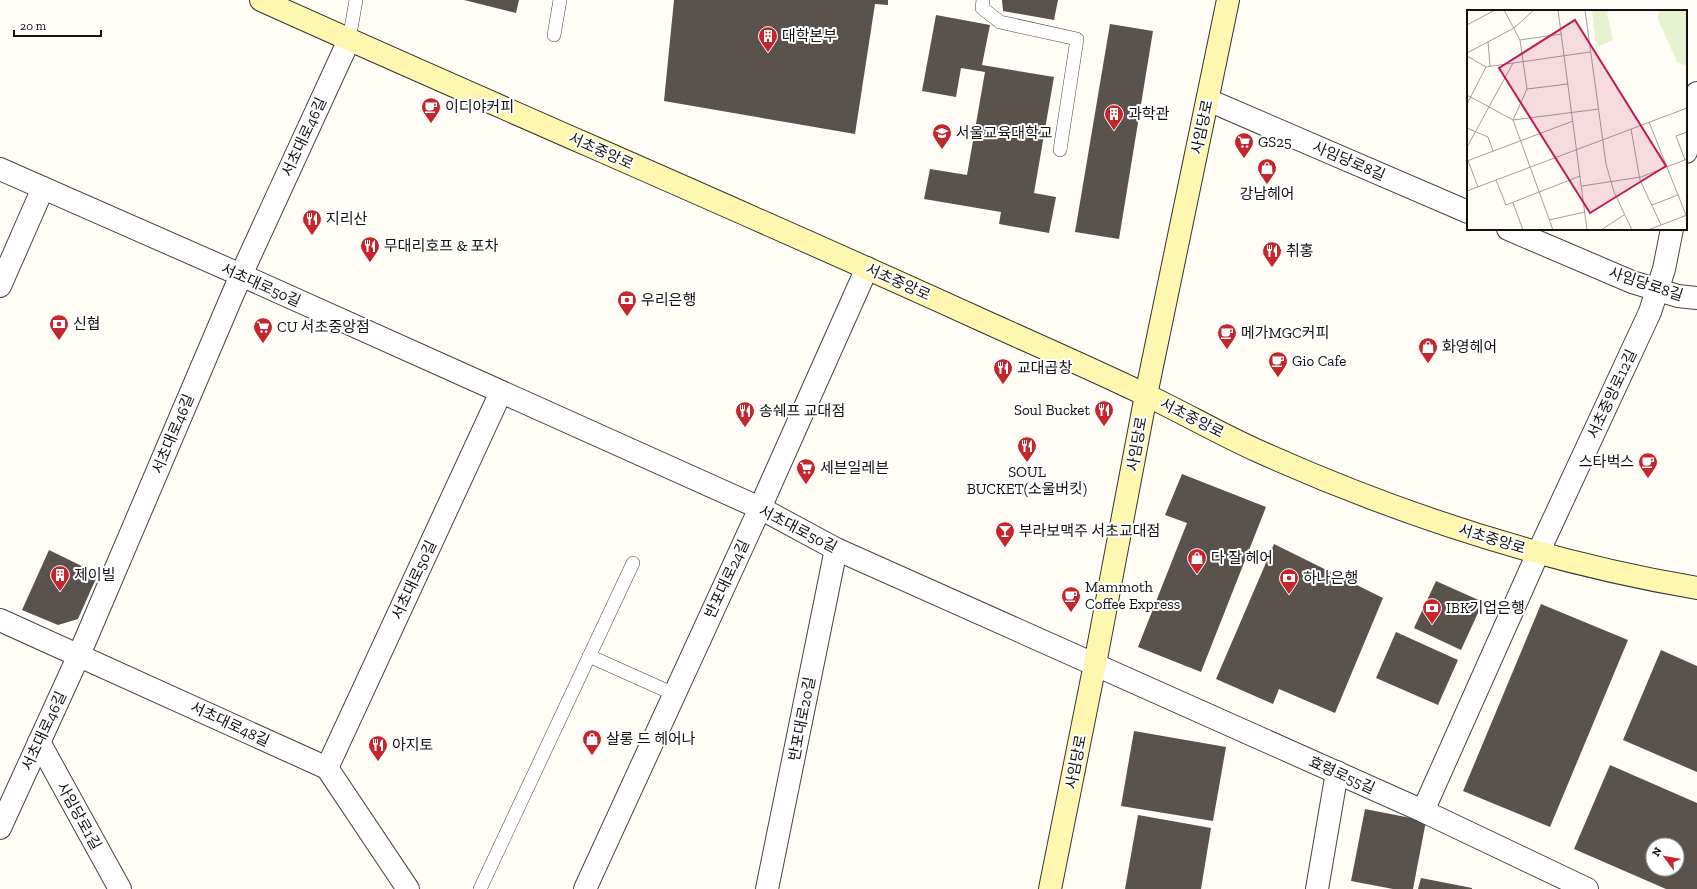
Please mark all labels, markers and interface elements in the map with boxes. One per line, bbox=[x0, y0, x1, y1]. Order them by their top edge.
inset map bbox=[1467, 10, 1687, 230]
scale bar bbox=[14, 12, 101, 38]
text: 20 m bbox=[20, 19, 47, 33]
building icon: 대학본부 bbox=[757, 25, 779, 53]
place label: 대학본부 bbox=[782, 27, 837, 45]
street label: 서초대로46길 bbox=[278, 95, 330, 179]
cafe icon: 이디야커피 bbox=[420, 96, 442, 124]
place label: 이디야커피 bbox=[445, 98, 514, 116]
street label: 사임당로 bbox=[1187, 98, 1217, 156]
building icon: 과학관 bbox=[1103, 103, 1125, 131]
place label: 과학관 bbox=[1128, 105, 1170, 123]
school or university icon: 서울교육대학교 bbox=[931, 122, 953, 150]
place label: 서울교육대학교 bbox=[956, 124, 1053, 142]
street label: 서초중앙로 bbox=[566, 129, 636, 173]
supermarket icon: GS25 bbox=[1233, 131, 1255, 159]
place label: GS25 bbox=[1258, 133, 1292, 151]
street label: 사임당로8길 bbox=[1310, 138, 1388, 184]
shop icon: 강남헤어 bbox=[1256, 157, 1278, 185]
place label: 강남헤어 bbox=[1239, 185, 1295, 203]
restaurant icon: 지리산 bbox=[301, 208, 323, 236]
place label: 지리산 bbox=[326, 210, 368, 228]
restaurant icon: 무대리호프 & 포차 bbox=[359, 235, 381, 263]
place label: 무대리호프 & 포차 bbox=[384, 237, 499, 255]
restaurant icon: 취홍 bbox=[1261, 240, 1283, 268]
place label: 취홍 bbox=[1286, 242, 1314, 260]
street label: 서초대로50길 bbox=[218, 259, 304, 311]
street label: 서초중앙로 bbox=[863, 260, 933, 304]
street label: 사임당로8길 bbox=[1607, 264, 1685, 304]
bank icon: 우리은행 bbox=[616, 289, 638, 317]
place label: 우리은행 bbox=[641, 291, 696, 309]
bank icon: 신협 bbox=[48, 313, 70, 341]
place label: 신협 bbox=[73, 315, 101, 333]
supermarket icon: CU 서초중앙점 bbox=[252, 316, 274, 344]
place label: CU 서초중앙점 bbox=[277, 318, 370, 336]
cafe icon: 메가MGC커피 bbox=[1216, 322, 1238, 350]
place label: 메가MGC커피 bbox=[1241, 324, 1329, 342]
shop icon: 화영헤어 bbox=[1417, 336, 1439, 364]
place label: 화영헤어 bbox=[1442, 338, 1497, 356]
street label: 서초중앙로12길 bbox=[1583, 347, 1641, 441]
cafe icon: Gio Cafe bbox=[1267, 350, 1289, 378]
place label: Gio Cafe bbox=[1292, 352, 1346, 370]
restaurant icon: 교대곱창 bbox=[992, 357, 1014, 385]
place label: 교대곱창 bbox=[1017, 359, 1072, 377]
street label: 서초대로46길 bbox=[148, 391, 198, 477]
street label: 서초중앙로 bbox=[1157, 394, 1227, 442]
restaurant icon: Soul Bucket bbox=[1093, 399, 1115, 427]
restaurant icon: 송쉐프 교대점 bbox=[734, 400, 756, 428]
place label: Soul Bucket bbox=[1014, 401, 1090, 419]
place label: 송쉐프 교대점 bbox=[759, 402, 845, 420]
street label: 사임당로 bbox=[1123, 415, 1151, 473]
restaurant icon: SOUL BUCKET(소울버킷) bbox=[1016, 435, 1038, 463]
cafe icon: 스타벅스 bbox=[1637, 451, 1659, 479]
place label: 스타벅스 bbox=[1579, 453, 1634, 471]
supermarket icon: 세븐일레븐 bbox=[795, 457, 817, 485]
place label: 세븐일레븐 bbox=[820, 459, 889, 477]
place label: SOUL BUCKET(소울버킷) bbox=[967, 463, 1087, 498]
street label: 서초대로50길 bbox=[756, 502, 840, 556]
bar icon: 부라보맥주 서초교대점 bbox=[994, 520, 1016, 548]
street label: 서초중앙로 bbox=[1456, 520, 1528, 558]
place label: 부라보맥주 서초교대점 bbox=[1019, 522, 1160, 540]
street label: 반포대로24길 bbox=[701, 537, 753, 621]
street label: 서초대로50길 bbox=[388, 538, 440, 622]
shop icon: 다 잘 헤어 bbox=[1186, 547, 1208, 575]
place label: 다 잘 헤어 bbox=[1211, 549, 1273, 567]
building icon: 제이빌 bbox=[49, 564, 71, 592]
place label: 제이빌 bbox=[74, 566, 115, 584]
bank icon: 하나은행 bbox=[1278, 567, 1300, 595]
place label: 하나은행 bbox=[1303, 569, 1358, 587]
place label: Mammoth Coffee Express bbox=[1085, 578, 1180, 613]
cafe icon: Mammoth Coffee Express bbox=[1060, 585, 1082, 613]
bank icon: IBK기업은행 bbox=[1421, 597, 1443, 625]
place label: IBK기업은행 bbox=[1446, 599, 1525, 617]
street label: 반포대로20길 bbox=[785, 675, 819, 763]
street label: 서초대로46길 bbox=[18, 689, 70, 773]
street label: 서초대로48길 bbox=[188, 698, 272, 750]
shop icon: 살롱 드 헤어나 bbox=[581, 728, 603, 756]
place label: 살롱 드 헤어나 bbox=[606, 730, 696, 748]
street label: 사임당로 bbox=[1062, 733, 1090, 791]
restaurant icon: 아지토 bbox=[367, 734, 389, 762]
place label: 아지토 bbox=[392, 736, 433, 754]
street label: 효령로55길 bbox=[1306, 752, 1378, 798]
street label: 사임당로1길 bbox=[53, 779, 105, 853]
north arrow bbox=[1645, 837, 1685, 877]
text: N bbox=[1649, 844, 1665, 859]

